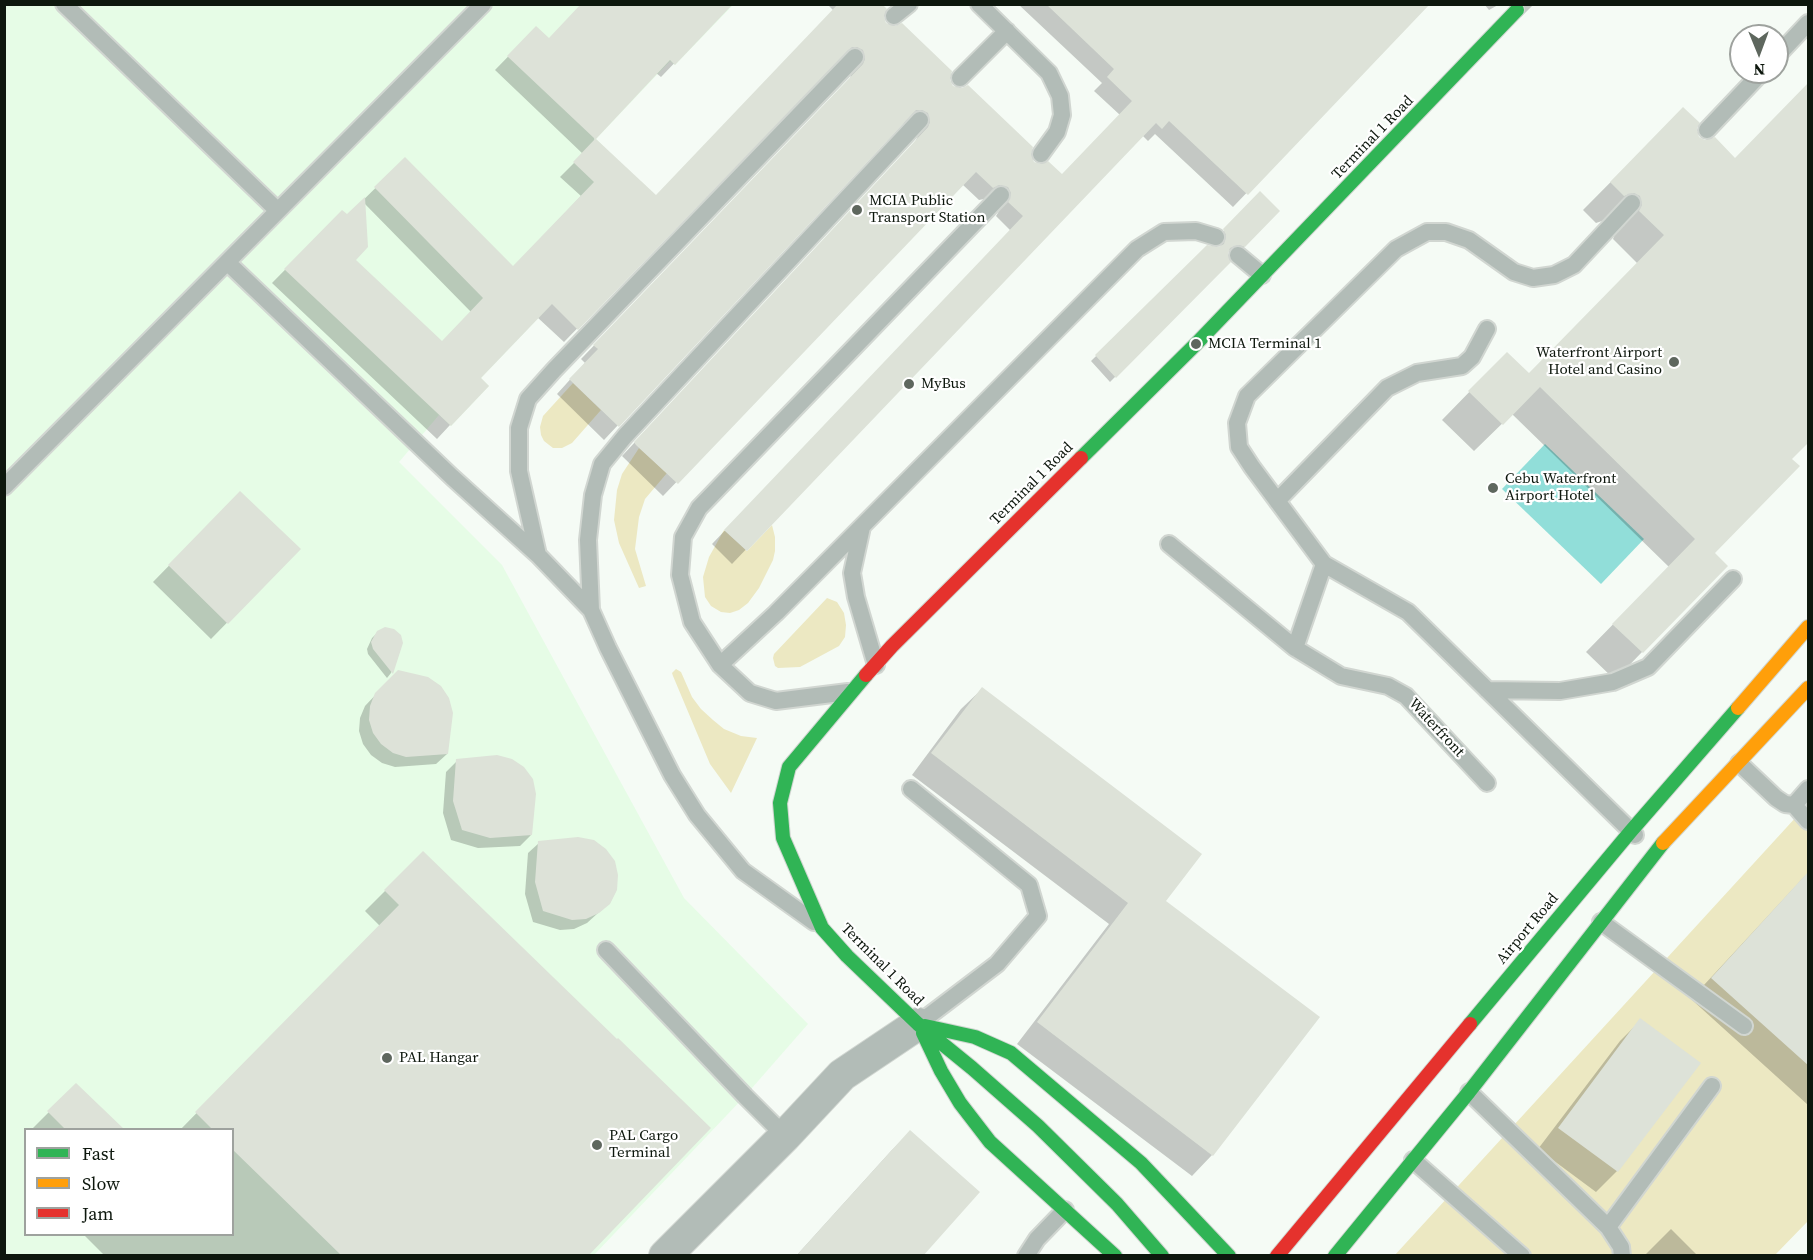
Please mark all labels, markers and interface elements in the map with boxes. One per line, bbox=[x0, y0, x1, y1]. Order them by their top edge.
north arrow bbox=[1729, 24, 1789, 84]
text: N bbox=[1753, 59, 1765, 81]
street label: Terminal 1 Road bbox=[1328, 92, 1418, 184]
place label: MCIA Public Transport Station bbox=[869, 192, 985, 227]
marker: MCIA Public Transport Station bbox=[850, 203, 864, 217]
place label: MCIA Terminal 1 bbox=[1208, 335, 1322, 353]
marker: MCIA Terminal 1 bbox=[1189, 337, 1203, 351]
place label: Waterfront Airport Hotel and Casino bbox=[1536, 344, 1662, 379]
marker: Waterfront Airport Hotel and Casino bbox=[1667, 355, 1681, 369]
place label: MyBus bbox=[921, 375, 966, 393]
marker: MyBus bbox=[902, 377, 916, 391]
street label: Terminal 1 Road bbox=[987, 439, 1077, 529]
place label: Cebu Waterfront Airport Hotel bbox=[1505, 470, 1616, 505]
marker: Cebu Waterfront Airport Hotel bbox=[1486, 481, 1500, 495]
street label: Waterfront bbox=[1404, 695, 1468, 761]
street label: Airport Road bbox=[1493, 890, 1563, 968]
street label: Terminal 1 Road bbox=[837, 920, 927, 1010]
place label: PAL Hangar bbox=[399, 1049, 479, 1067]
marker: PAL Hangar bbox=[380, 1051, 394, 1065]
place label: PAL Cargo Terminal bbox=[609, 1127, 678, 1162]
legend bbox=[24, 1128, 234, 1236]
marker: PAL Cargo Terminal bbox=[590, 1138, 604, 1152]
text: Fast bbox=[82, 1141, 115, 1166]
text: Slow bbox=[82, 1171, 120, 1196]
text: Jam bbox=[82, 1201, 114, 1226]

